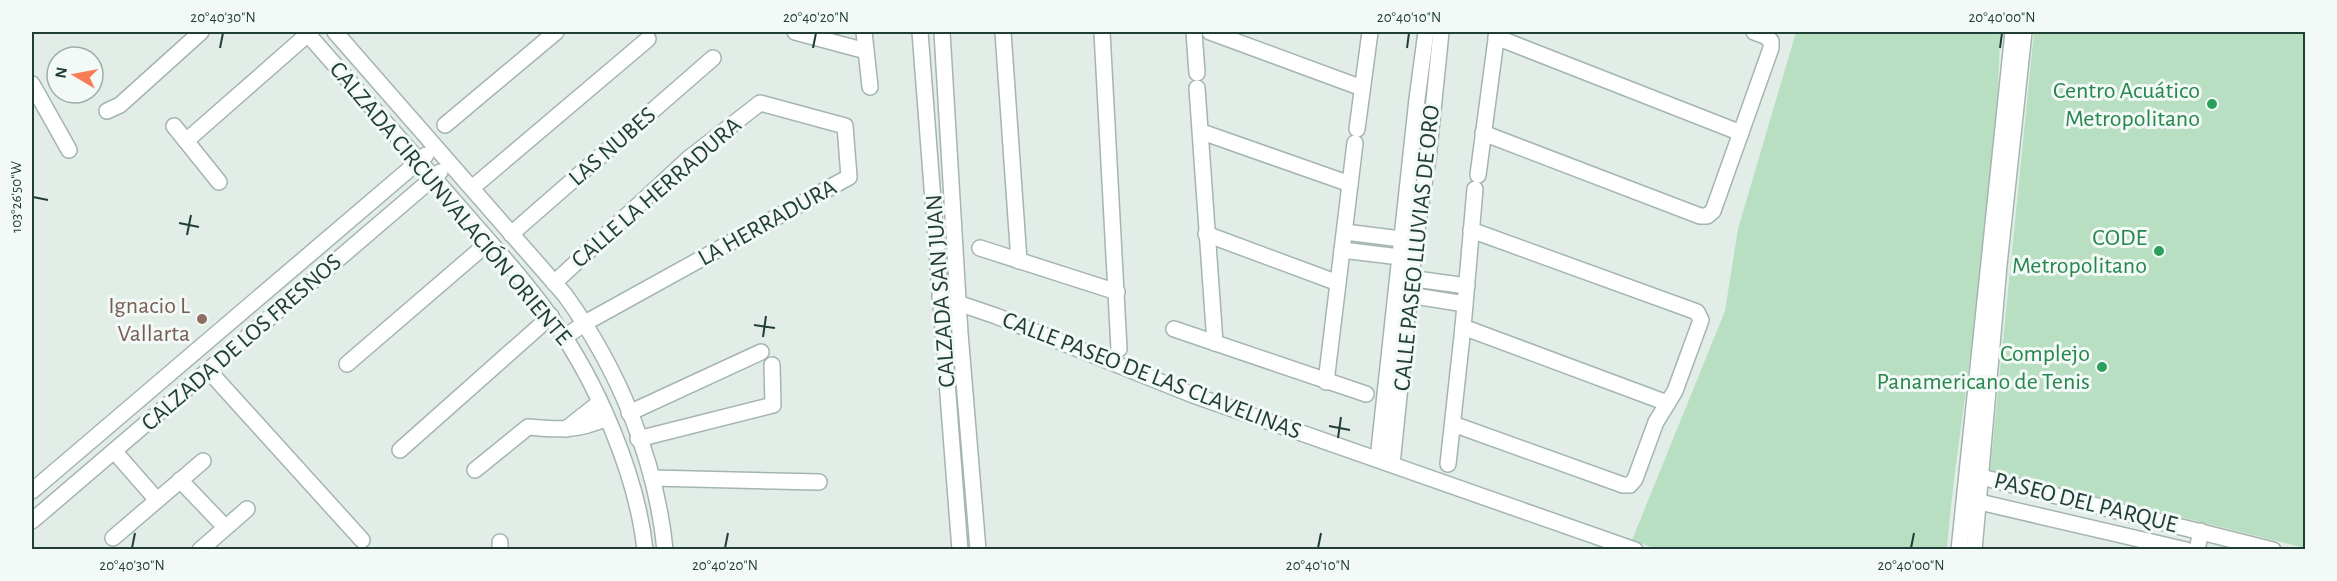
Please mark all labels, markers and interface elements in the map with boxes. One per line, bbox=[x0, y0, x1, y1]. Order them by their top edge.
text: 20°40'30"N bbox=[190, 10, 256, 25]
text: 20°40'20"N bbox=[783, 10, 849, 25]
text: 20°40'10"N bbox=[1377, 10, 1441, 25]
text: 20°40'00"N bbox=[1968, 10, 2036, 25]
north arrow bbox=[45, 45, 105, 105]
street label: CALZADA CIRCUNVALACIÓN ORIENTE bbox=[325, 56, 578, 350]
text: N bbox=[52, 66, 70, 79]
place label: Centro Acuático Metropolitano bbox=[2053, 79, 2200, 131]
marker: Centro Acuático Metropolitano bbox=[2205, 97, 2219, 111]
street label: LAS NUBES bbox=[565, 103, 661, 191]
street label: CALLE PASEO LLUVIAS DE ORO bbox=[1390, 104, 1444, 392]
street label: CALLE LA HERRADURA bbox=[567, 113, 746, 273]
text: 103°26'50"W bbox=[9, 160, 24, 233]
street label: LA HERRADURA bbox=[694, 175, 841, 271]
street label: CALZADA SAN JUAN bbox=[922, 193, 960, 388]
place label: CODE Metropolitano bbox=[2012, 226, 2147, 278]
marker: CODE Metropolitano bbox=[2152, 244, 2166, 258]
street label: CALZADA DE LOS FRESNOS bbox=[137, 250, 346, 436]
place label: Ignacio L Vallarta bbox=[108, 294, 190, 346]
street label: CALLE PASEO DE LAS CLAVELINAS bbox=[999, 308, 1304, 444]
marker: Ignacio L Vallarta bbox=[195, 312, 209, 326]
place label: Complejo Panamericano de Tenis bbox=[1876, 342, 2090, 394]
marker: Complejo Panamericano de Tenis bbox=[2095, 360, 2109, 374]
street label: PASEO DEL PARQUE bbox=[1992, 469, 2180, 537]
text: 20°40'30"N bbox=[99, 558, 165, 573]
text: 20°40'20"N bbox=[692, 558, 758, 573]
text: 20°40'10"N bbox=[1286, 558, 1350, 573]
text: 20°40'00"N bbox=[1877, 558, 1945, 573]

